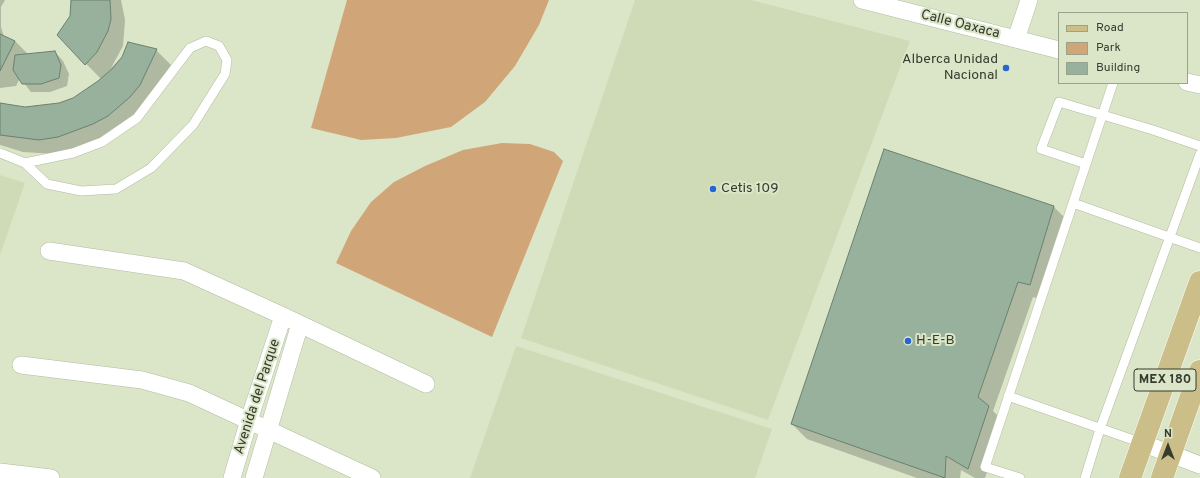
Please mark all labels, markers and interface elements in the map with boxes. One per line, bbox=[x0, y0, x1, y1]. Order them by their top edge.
street label: Calle Oaxaca bbox=[919, 7, 1001, 43]
legend bbox=[1058, 12, 1188, 84]
text: Road bbox=[1096, 20, 1124, 36]
text: Park bbox=[1096, 40, 1121, 56]
place label: Alberca Unidad Nacional bbox=[902, 52, 998, 84]
text: Building bbox=[1096, 60, 1140, 76]
marker: Alberca Unidad Nacional bbox=[1001, 63, 1011, 73]
place label: Cetis 109 bbox=[721, 181, 779, 197]
marker: Cetis 109 bbox=[708, 184, 718, 194]
place label: H-E-B bbox=[916, 333, 955, 349]
marker: H-E-B bbox=[903, 336, 913, 346]
street label: Avenida del Parque bbox=[231, 337, 285, 457]
road number: MEX 180 bbox=[1134, 369, 1196, 391]
north arrow bbox=[1148, 426, 1188, 466]
text: N bbox=[1164, 427, 1172, 441]

